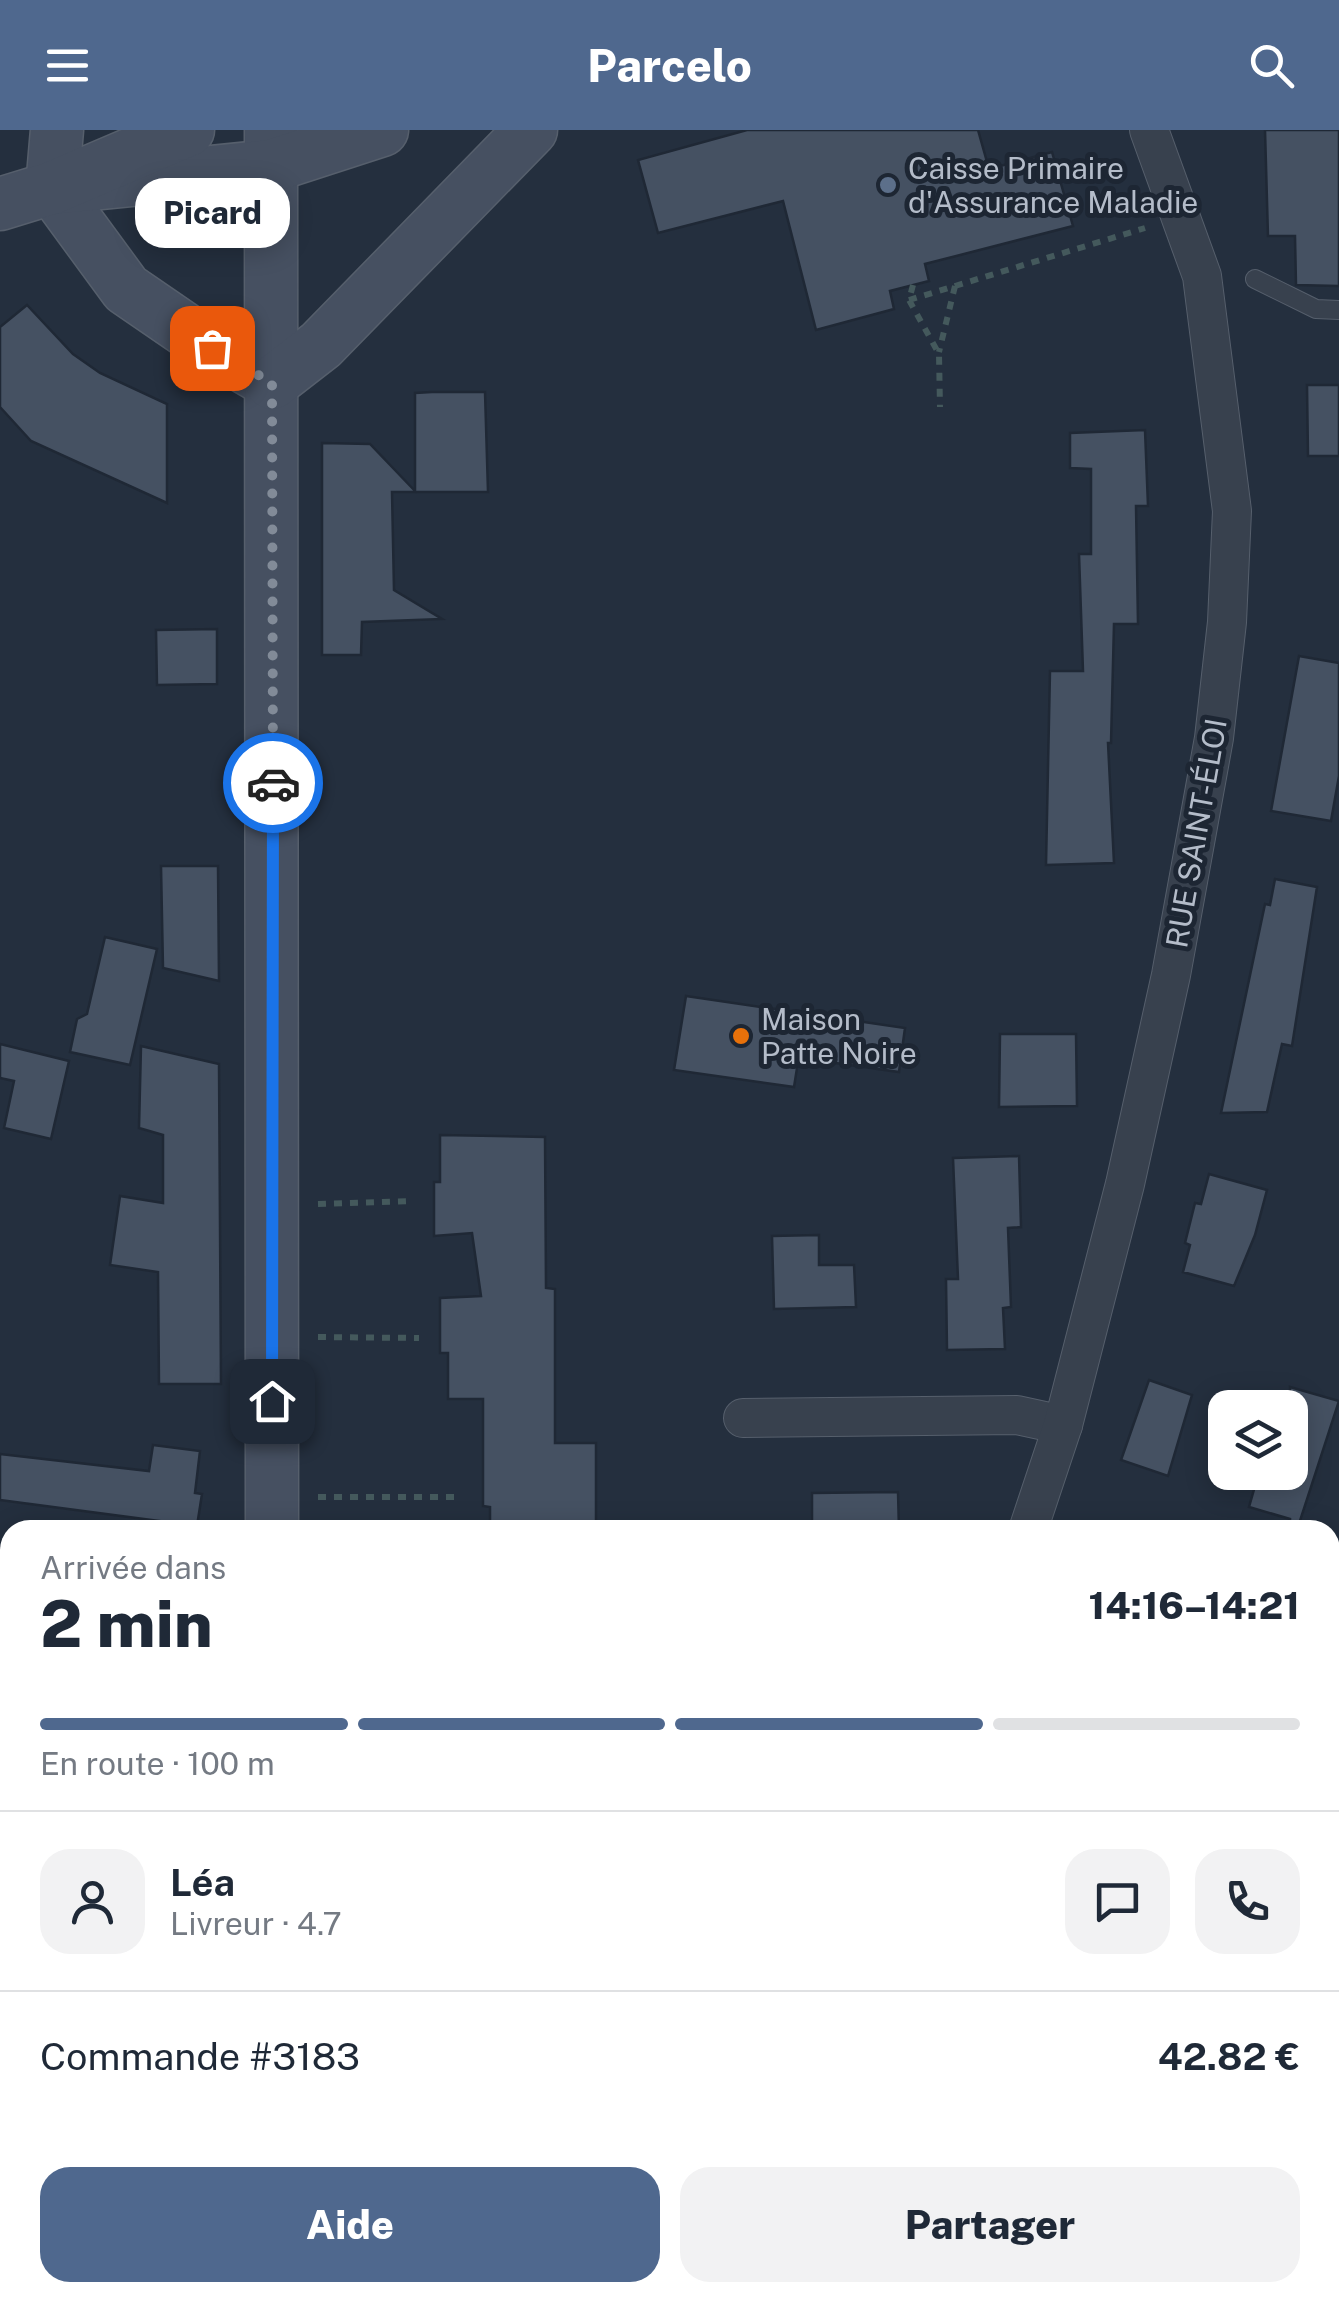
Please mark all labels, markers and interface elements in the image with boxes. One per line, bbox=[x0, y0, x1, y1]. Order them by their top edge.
icon: menu bbox=[40, 38, 95, 93]
icon: search bbox=[1244, 38, 1299, 93]
text: Parcelo bbox=[587, 39, 752, 92]
place label: Caisse Primaire d'Assurance Maladie bbox=[908, 150, 1198, 220]
marker: Caisse Primaire d'Assurance Maladie bbox=[877, 174, 899, 196]
callout: Picard bbox=[134, 178, 290, 248]
text: Picard bbox=[163, 194, 262, 231]
pin bbox=[170, 306, 255, 391]
icon: bag bbox=[185, 321, 240, 376]
street label: RUE SAINT-ÉLOI bbox=[1158, 716, 1234, 950]
courier bbox=[223, 733, 323, 833]
icon: car bbox=[246, 756, 301, 811]
place label: Maison Patte Noire bbox=[761, 1001, 917, 1071]
marker: Maison Patte Noire bbox=[730, 1025, 752, 1047]
pin bbox=[230, 1359, 315, 1444]
icon: home bbox=[245, 1374, 300, 1429]
map controls bbox=[1208, 1390, 1308, 1490]
button: layers bbox=[1208, 1390, 1308, 1490]
text: Arrivée dans bbox=[40, 1549, 226, 1586]
text: 14:16–14:21 bbox=[1089, 1583, 1300, 1628]
text: 2 min bbox=[40, 1585, 213, 1662]
text: En route · 100 m bbox=[40, 1745, 275, 1782]
button: person bbox=[40, 1849, 145, 1954]
button: chat bbox=[1065, 1849, 1170, 1954]
button: phone bbox=[1195, 1849, 1300, 1954]
text: Léa bbox=[170, 1860, 235, 1905]
text: Livreur · 4.7 bbox=[170, 1905, 342, 1942]
text: Commande #3183 bbox=[40, 2034, 360, 2079]
text: 42.82 € bbox=[1158, 2034, 1300, 2079]
button: Aide bbox=[40, 2167, 660, 2282]
button: Partager bbox=[680, 2167, 1300, 2282]

